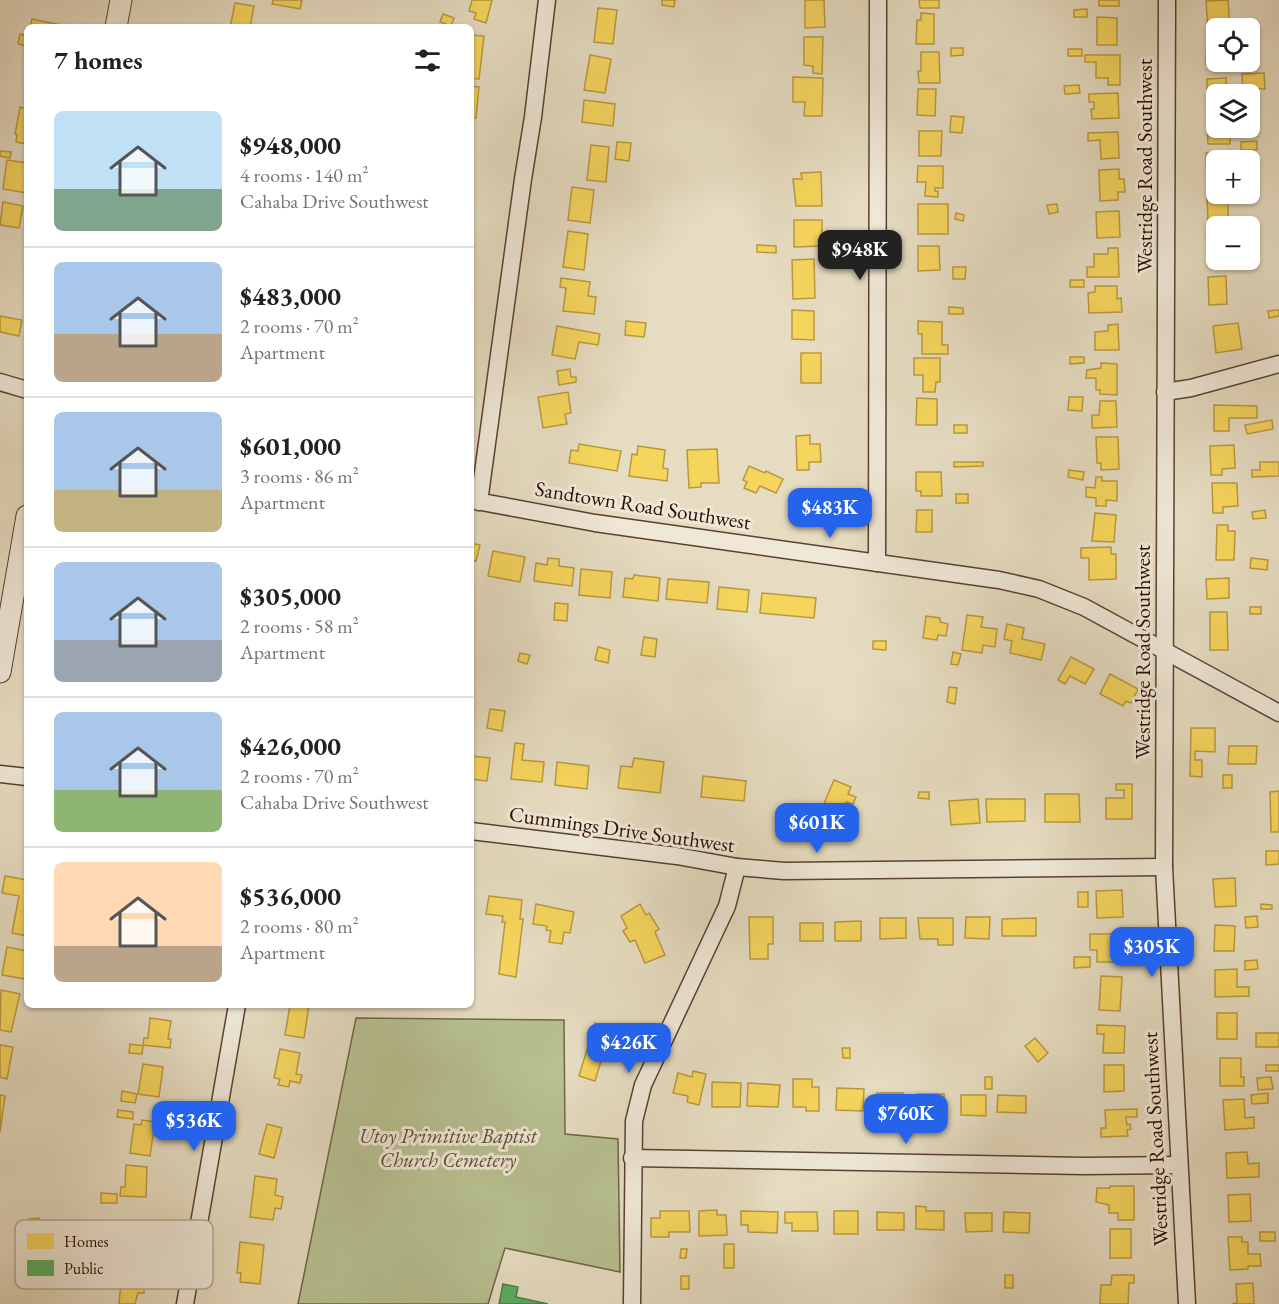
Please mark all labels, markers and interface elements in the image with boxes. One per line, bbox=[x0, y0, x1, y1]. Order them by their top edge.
map controls bbox=[1206, 18, 1260, 270]
button: locate bbox=[1206, 18, 1260, 72]
text: 7 homes bbox=[54, 43, 143, 77]
icon: filters bbox=[411, 44, 444, 77]
street label: Westridge Road Southwest bbox=[1131, 58, 1158, 273]
button: layers bbox=[1206, 84, 1260, 138]
text: $948,000 bbox=[240, 128, 341, 162]
icon: home bbox=[102, 135, 174, 207]
button: + bbox=[1206, 150, 1260, 204]
text: 4 rooms · 140 m² bbox=[240, 162, 368, 188]
text: Cahaba Drive Southwest bbox=[240, 188, 429, 214]
button: − bbox=[1206, 216, 1260, 270]
pin: $948K bbox=[818, 230, 902, 281]
text: $948K bbox=[832, 236, 888, 262]
text: $483,000 bbox=[240, 279, 341, 313]
icon: home bbox=[102, 286, 174, 358]
text: 2 rooms · 70 m² bbox=[240, 313, 359, 339]
text: Apartment bbox=[240, 339, 325, 365]
text: $601,000 bbox=[240, 429, 341, 463]
icon: home bbox=[102, 436, 174, 508]
text: 3 rooms · 86 m² bbox=[240, 463, 359, 489]
street label: Sandtown Road Southwest bbox=[533, 475, 753, 535]
pin: $483K bbox=[788, 488, 872, 539]
text: Apartment bbox=[240, 489, 325, 515]
text: $483K bbox=[802, 494, 858, 520]
street label: Westridge Road Southwest bbox=[1129, 544, 1156, 759]
text: $305,000 bbox=[240, 579, 341, 613]
icon: home bbox=[102, 586, 174, 658]
text: 2 rooms · 58 m² bbox=[240, 613, 359, 639]
text: Apartment bbox=[240, 639, 325, 665]
text: $426,000 bbox=[240, 729, 341, 763]
icon: home bbox=[102, 736, 174, 808]
text: 2 rooms · 70 m² bbox=[240, 763, 359, 789]
text: Cahaba Drive Southwest bbox=[240, 789, 429, 815]
street label: Cummings Drive Southwest bbox=[507, 800, 737, 858]
pin: $601K bbox=[775, 803, 859, 854]
text: $601K bbox=[789, 809, 845, 835]
text: $536,000 bbox=[240, 879, 341, 913]
icon: home bbox=[102, 886, 174, 958]
text: 2 rooms · 80 m² bbox=[240, 913, 359, 939]
pin: $305K bbox=[1110, 927, 1194, 978]
text: $305K bbox=[1124, 933, 1180, 959]
text: Apartment bbox=[240, 939, 325, 965]
pin: $426K bbox=[587, 1023, 671, 1074]
text: $426K bbox=[601, 1029, 657, 1055]
street label: Westridge Road Southwest bbox=[1136, 1031, 1174, 1247]
pin: $760K bbox=[864, 1094, 948, 1145]
text: $760K bbox=[878, 1100, 934, 1126]
pin: $536K bbox=[152, 1101, 236, 1152]
text: $536K bbox=[166, 1107, 222, 1133]
park label: Utoy Primitive Baptist Church Cemetery bbox=[359, 1122, 538, 1173]
legend bbox=[15, 1220, 213, 1289]
text: Homes bbox=[64, 1231, 109, 1252]
text: Public bbox=[64, 1258, 104, 1279]

